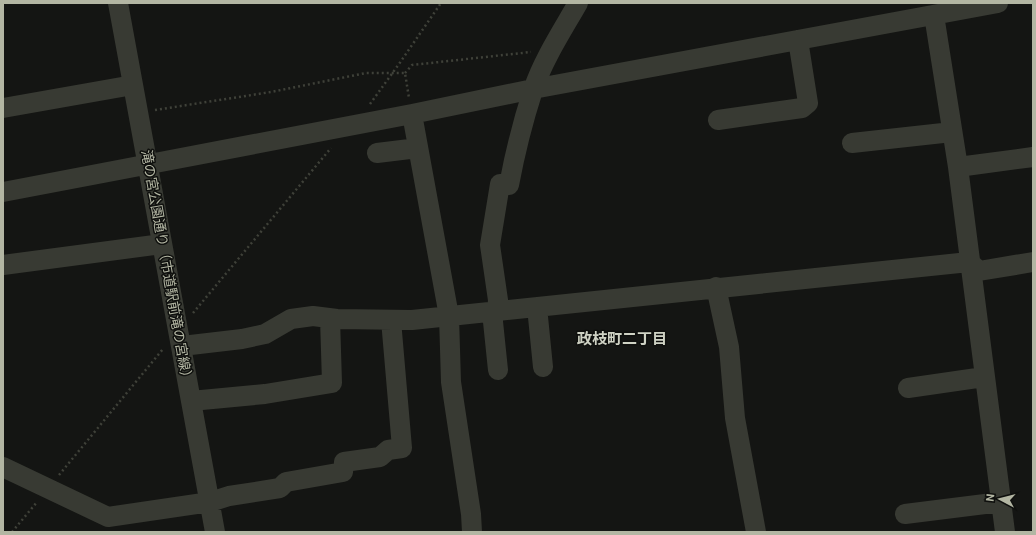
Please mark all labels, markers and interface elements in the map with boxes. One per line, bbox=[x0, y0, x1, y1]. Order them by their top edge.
street label: 滝の宮公園通り（市道駅前滝の宮線） bbox=[138, 148, 196, 386]
district label: 政枝町二丁目 bbox=[577, 330, 667, 348]
north arrow bbox=[980, 479, 1020, 519]
text: N bbox=[984, 493, 998, 502]

